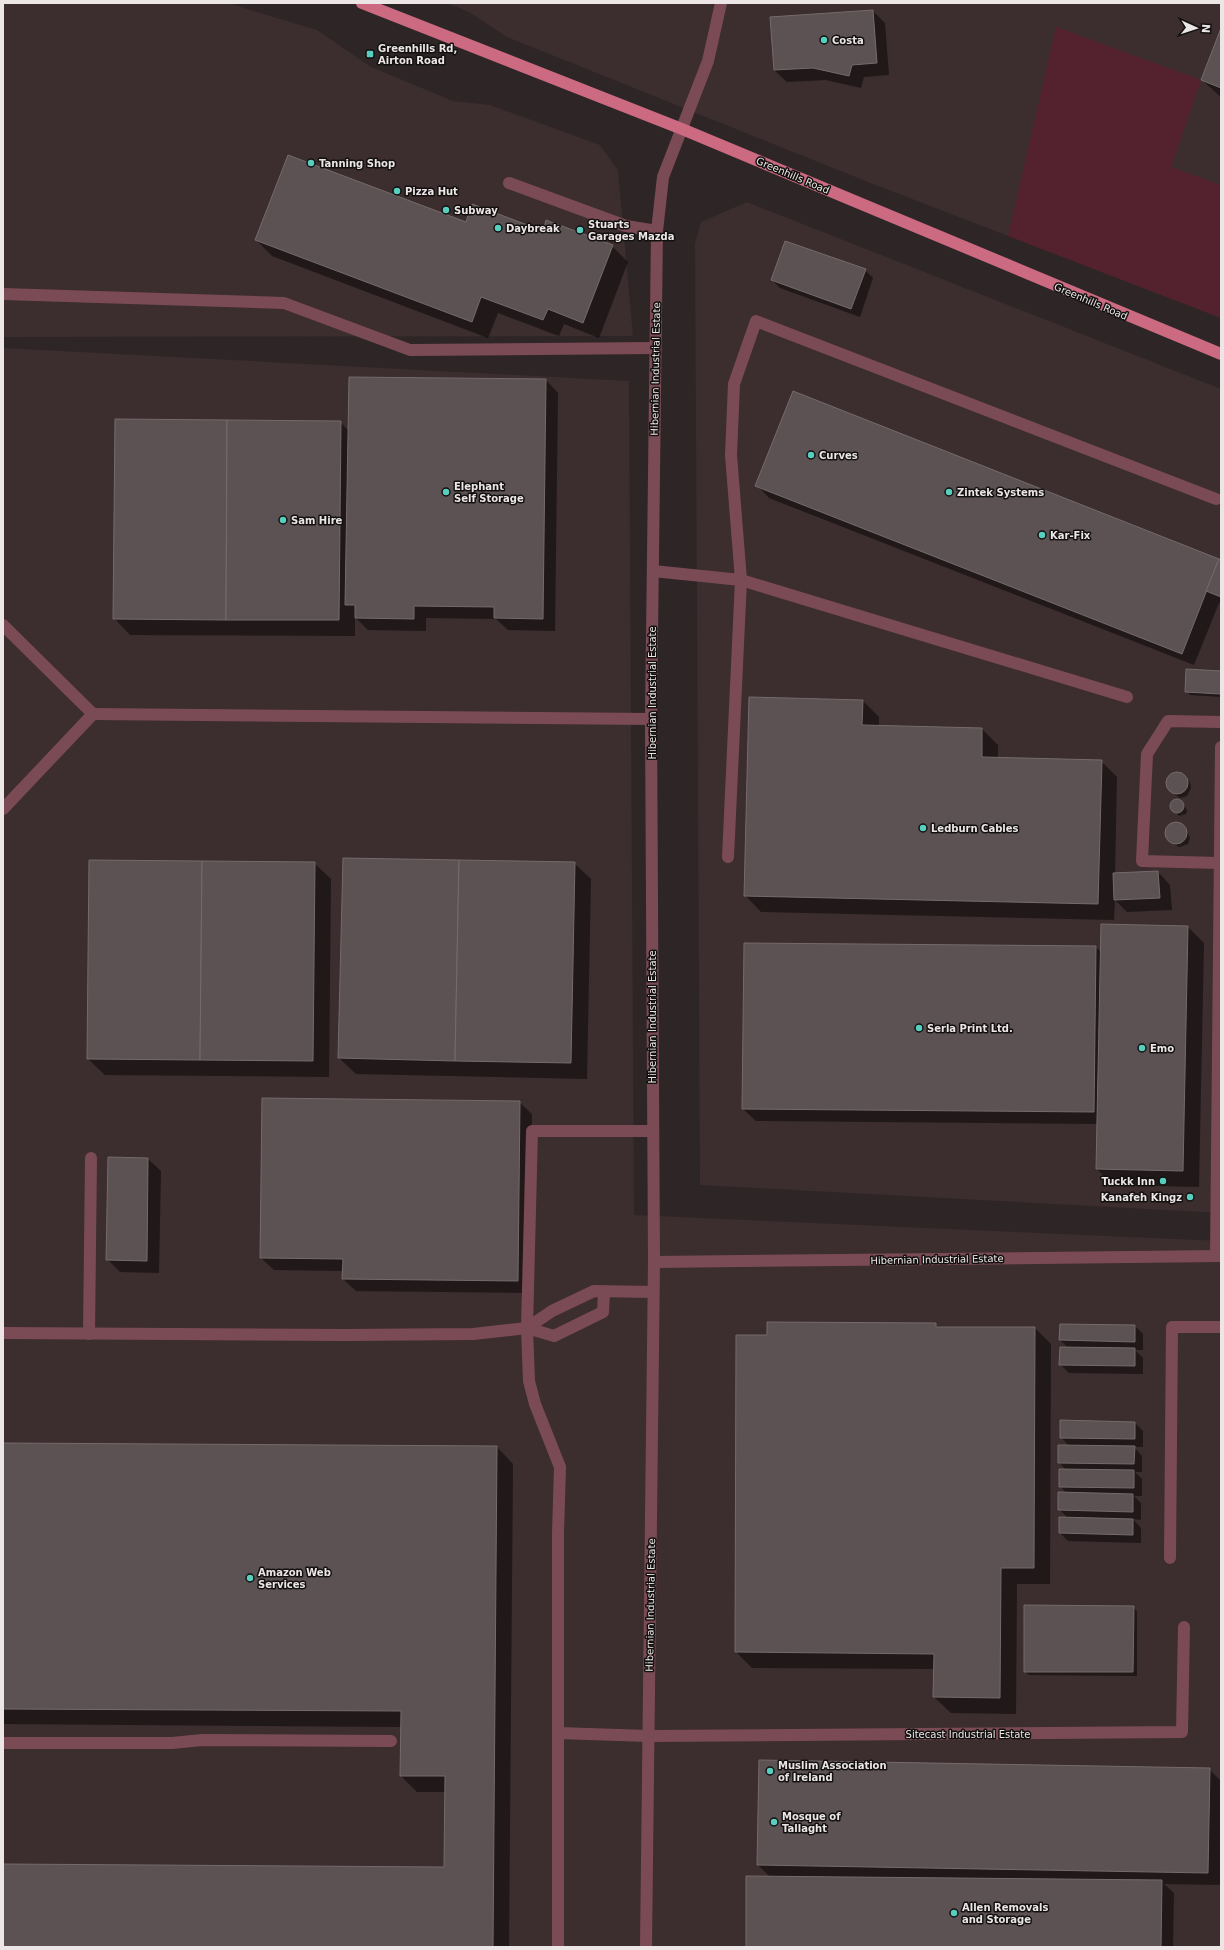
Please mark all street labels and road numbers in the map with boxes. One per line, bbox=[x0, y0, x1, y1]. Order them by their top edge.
street label: Greenhills Road bbox=[755, 155, 831, 196]
street label: Greenhills Road bbox=[1053, 281, 1129, 322]
street label: Hibernian Industrial Estate bbox=[649, 302, 662, 436]
street label: Hibernian Industrial Estate bbox=[647, 626, 658, 760]
street label: Hibernian Industrial Estate bbox=[647, 950, 658, 1084]
street label: Hibernian Industrial Estate bbox=[870, 1253, 1004, 1266]
street label: Hibernian Industrial Estate bbox=[644, 1538, 657, 1672]
street label: Sitecast Industrial Estate bbox=[906, 1729, 1030, 1740]

